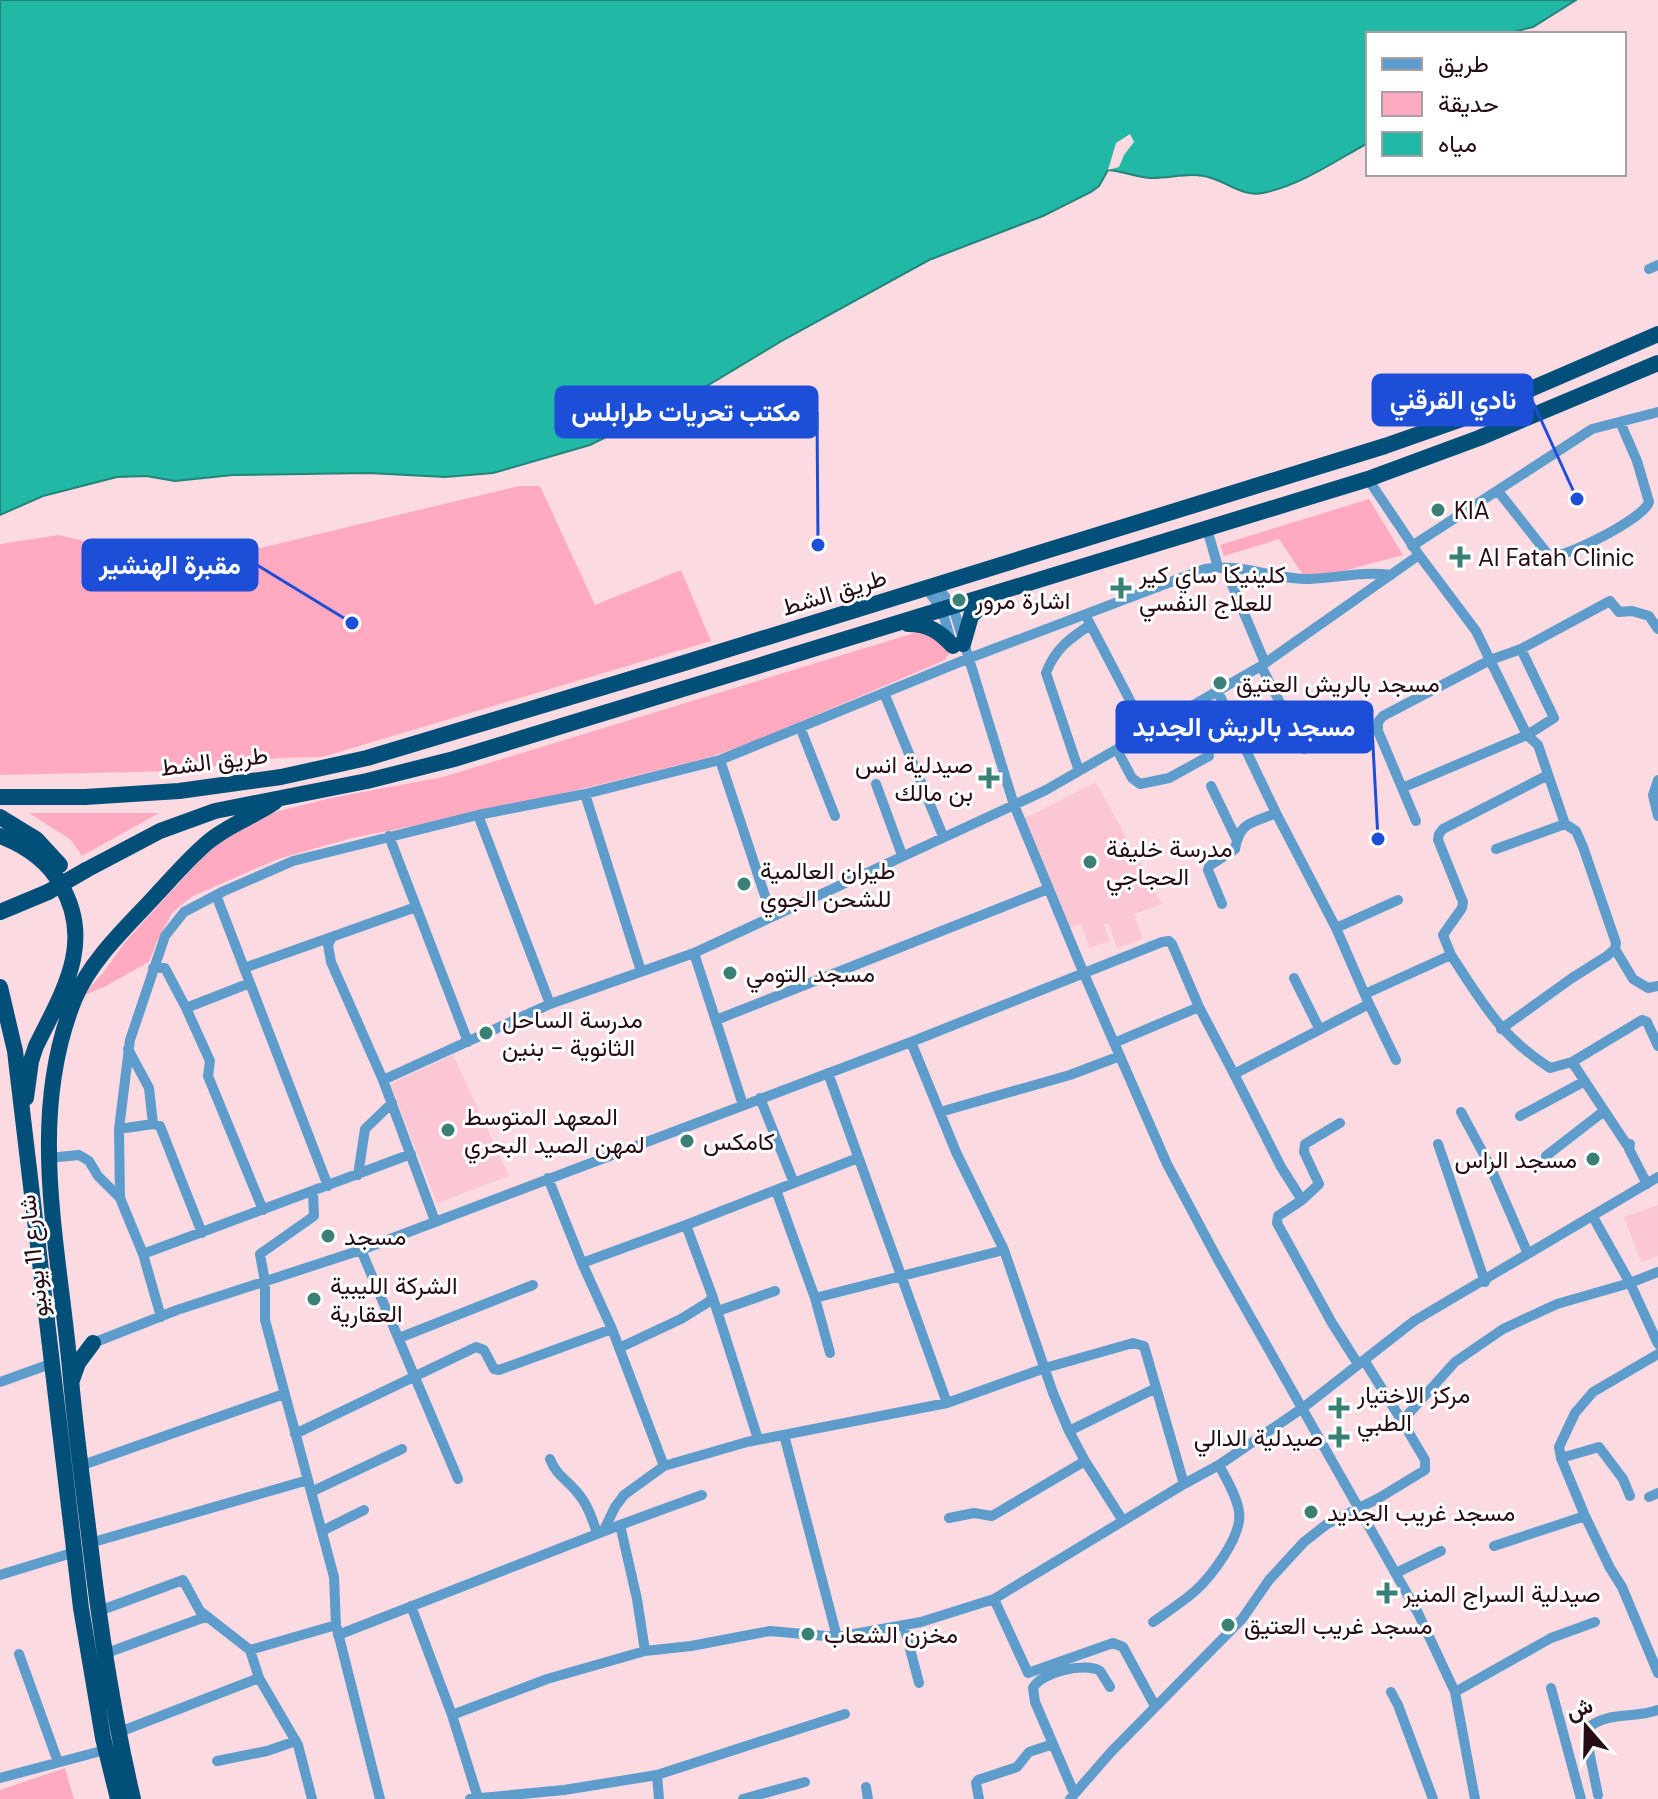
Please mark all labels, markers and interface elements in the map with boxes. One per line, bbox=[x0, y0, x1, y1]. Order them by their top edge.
legend bbox=[1366, 32, 1626, 176]
text: طريق bbox=[1438, 48, 1489, 79]
text: حديقة bbox=[1438, 88, 1499, 119]
text: مياه bbox=[1438, 128, 1477, 159]
callout: نادي القرقني bbox=[1373, 375, 1532, 425]
text: نادي القرقني bbox=[1390, 383, 1516, 422]
callout: مكتب تحريات طرابلس bbox=[556, 387, 817, 437]
text: مكتب تحريات طرابلس bbox=[571, 395, 801, 429]
place label: KIA bbox=[1454, 495, 1490, 526]
marker: KIA bbox=[1429, 501, 1447, 519]
callout: مقبرة الهنشير bbox=[83, 540, 257, 590]
place label: Al Fatah Clinic bbox=[1478, 542, 1635, 573]
marker: Al Fatah Clinic bbox=[1449, 546, 1471, 568]
text: مقبرة الهنشير bbox=[98, 548, 241, 582]
place label: كلينيكا ساي كير للعلاج النفسي bbox=[1138, 559, 1286, 622]
street label: طريق الشط bbox=[778, 561, 890, 623]
marker: كلينيكا ساي كير للعلاج النفسي bbox=[1110, 577, 1132, 599]
place label: اشارة مرور bbox=[974, 585, 1070, 616]
marker: اشارة مرور bbox=[950, 591, 968, 609]
place label: مسجد بالريش العتيق bbox=[1236, 668, 1440, 699]
marker: مسجد بالريش العتيق bbox=[1211, 674, 1229, 692]
callout: مسجد بالريش الجديد bbox=[1117, 702, 1372, 752]
text: مسجد بالريش الجديد bbox=[1133, 710, 1355, 744]
street label: طريق الشط bbox=[158, 739, 270, 783]
place label: صيدلية انس بن مالك bbox=[855, 749, 973, 808]
marker: صيدلية انس بن مالك bbox=[980, 769, 998, 787]
place label: مدرسة خليفة الحجاجي bbox=[1106, 833, 1232, 896]
marker: مدرسة خليفة الحجاجي bbox=[1081, 853, 1099, 871]
place label: طيران العالمية للشحن الجوي bbox=[760, 855, 895, 918]
marker: طيران العالمية للشحن الجوي bbox=[735, 875, 753, 893]
place label: مسجد التومي bbox=[746, 958, 875, 993]
marker: مسجد التومي bbox=[721, 964, 739, 982]
place label: مدرسة الساحل الثانوية - بنين bbox=[502, 1004, 643, 1063]
marker: مدرسة الساحل الثانوية - بنين bbox=[477, 1024, 495, 1042]
place label: المعهد المتوسط لمهن الصيد البحري bbox=[464, 1101, 645, 1164]
marker: المعهد المتوسط لمهن الصيد البحري bbox=[439, 1121, 457, 1139]
place label: كامكس bbox=[703, 1126, 775, 1157]
marker: كامكس bbox=[678, 1132, 696, 1150]
place label: مسجد الراس bbox=[1454, 1144, 1577, 1175]
marker: مسجد الراس bbox=[1584, 1150, 1602, 1168]
street label: شارع 11 يونيو bbox=[11, 1193, 56, 1319]
place label: مسجد bbox=[344, 1221, 406, 1252]
marker: مسجد bbox=[319, 1227, 337, 1245]
place label: الشركة الليبية العقارية bbox=[330, 1270, 458, 1329]
marker: الشركة الليبية العقارية bbox=[305, 1290, 323, 1308]
place label: مركز الاختيار الطبي bbox=[1356, 1379, 1470, 1442]
marker: مركز الاختيار الطبي bbox=[1328, 1397, 1350, 1419]
place label: صيدلية الدالي bbox=[1194, 1422, 1323, 1457]
marker: صيدلية الدالي bbox=[1330, 1428, 1348, 1446]
place label: مسجد غريب الجديد bbox=[1327, 1497, 1515, 1528]
marker: مسجد غريب الجديد bbox=[1302, 1503, 1320, 1521]
place label: صيدلية السراج المنير bbox=[1402, 1578, 1601, 1610]
marker: صيدلية السراج المنير bbox=[1378, 1584, 1396, 1602]
place label: مسجد غريب العتيق bbox=[1244, 1610, 1433, 1641]
marker: مسجد غريب العتيق bbox=[1219, 1616, 1237, 1634]
place label: مخزن الشعاب bbox=[824, 1619, 958, 1650]
marker: مخزن الشعاب bbox=[799, 1625, 817, 1643]
north arrow bbox=[1546, 1687, 1626, 1767]
text: ش bbox=[1562, 1691, 1597, 1727]

